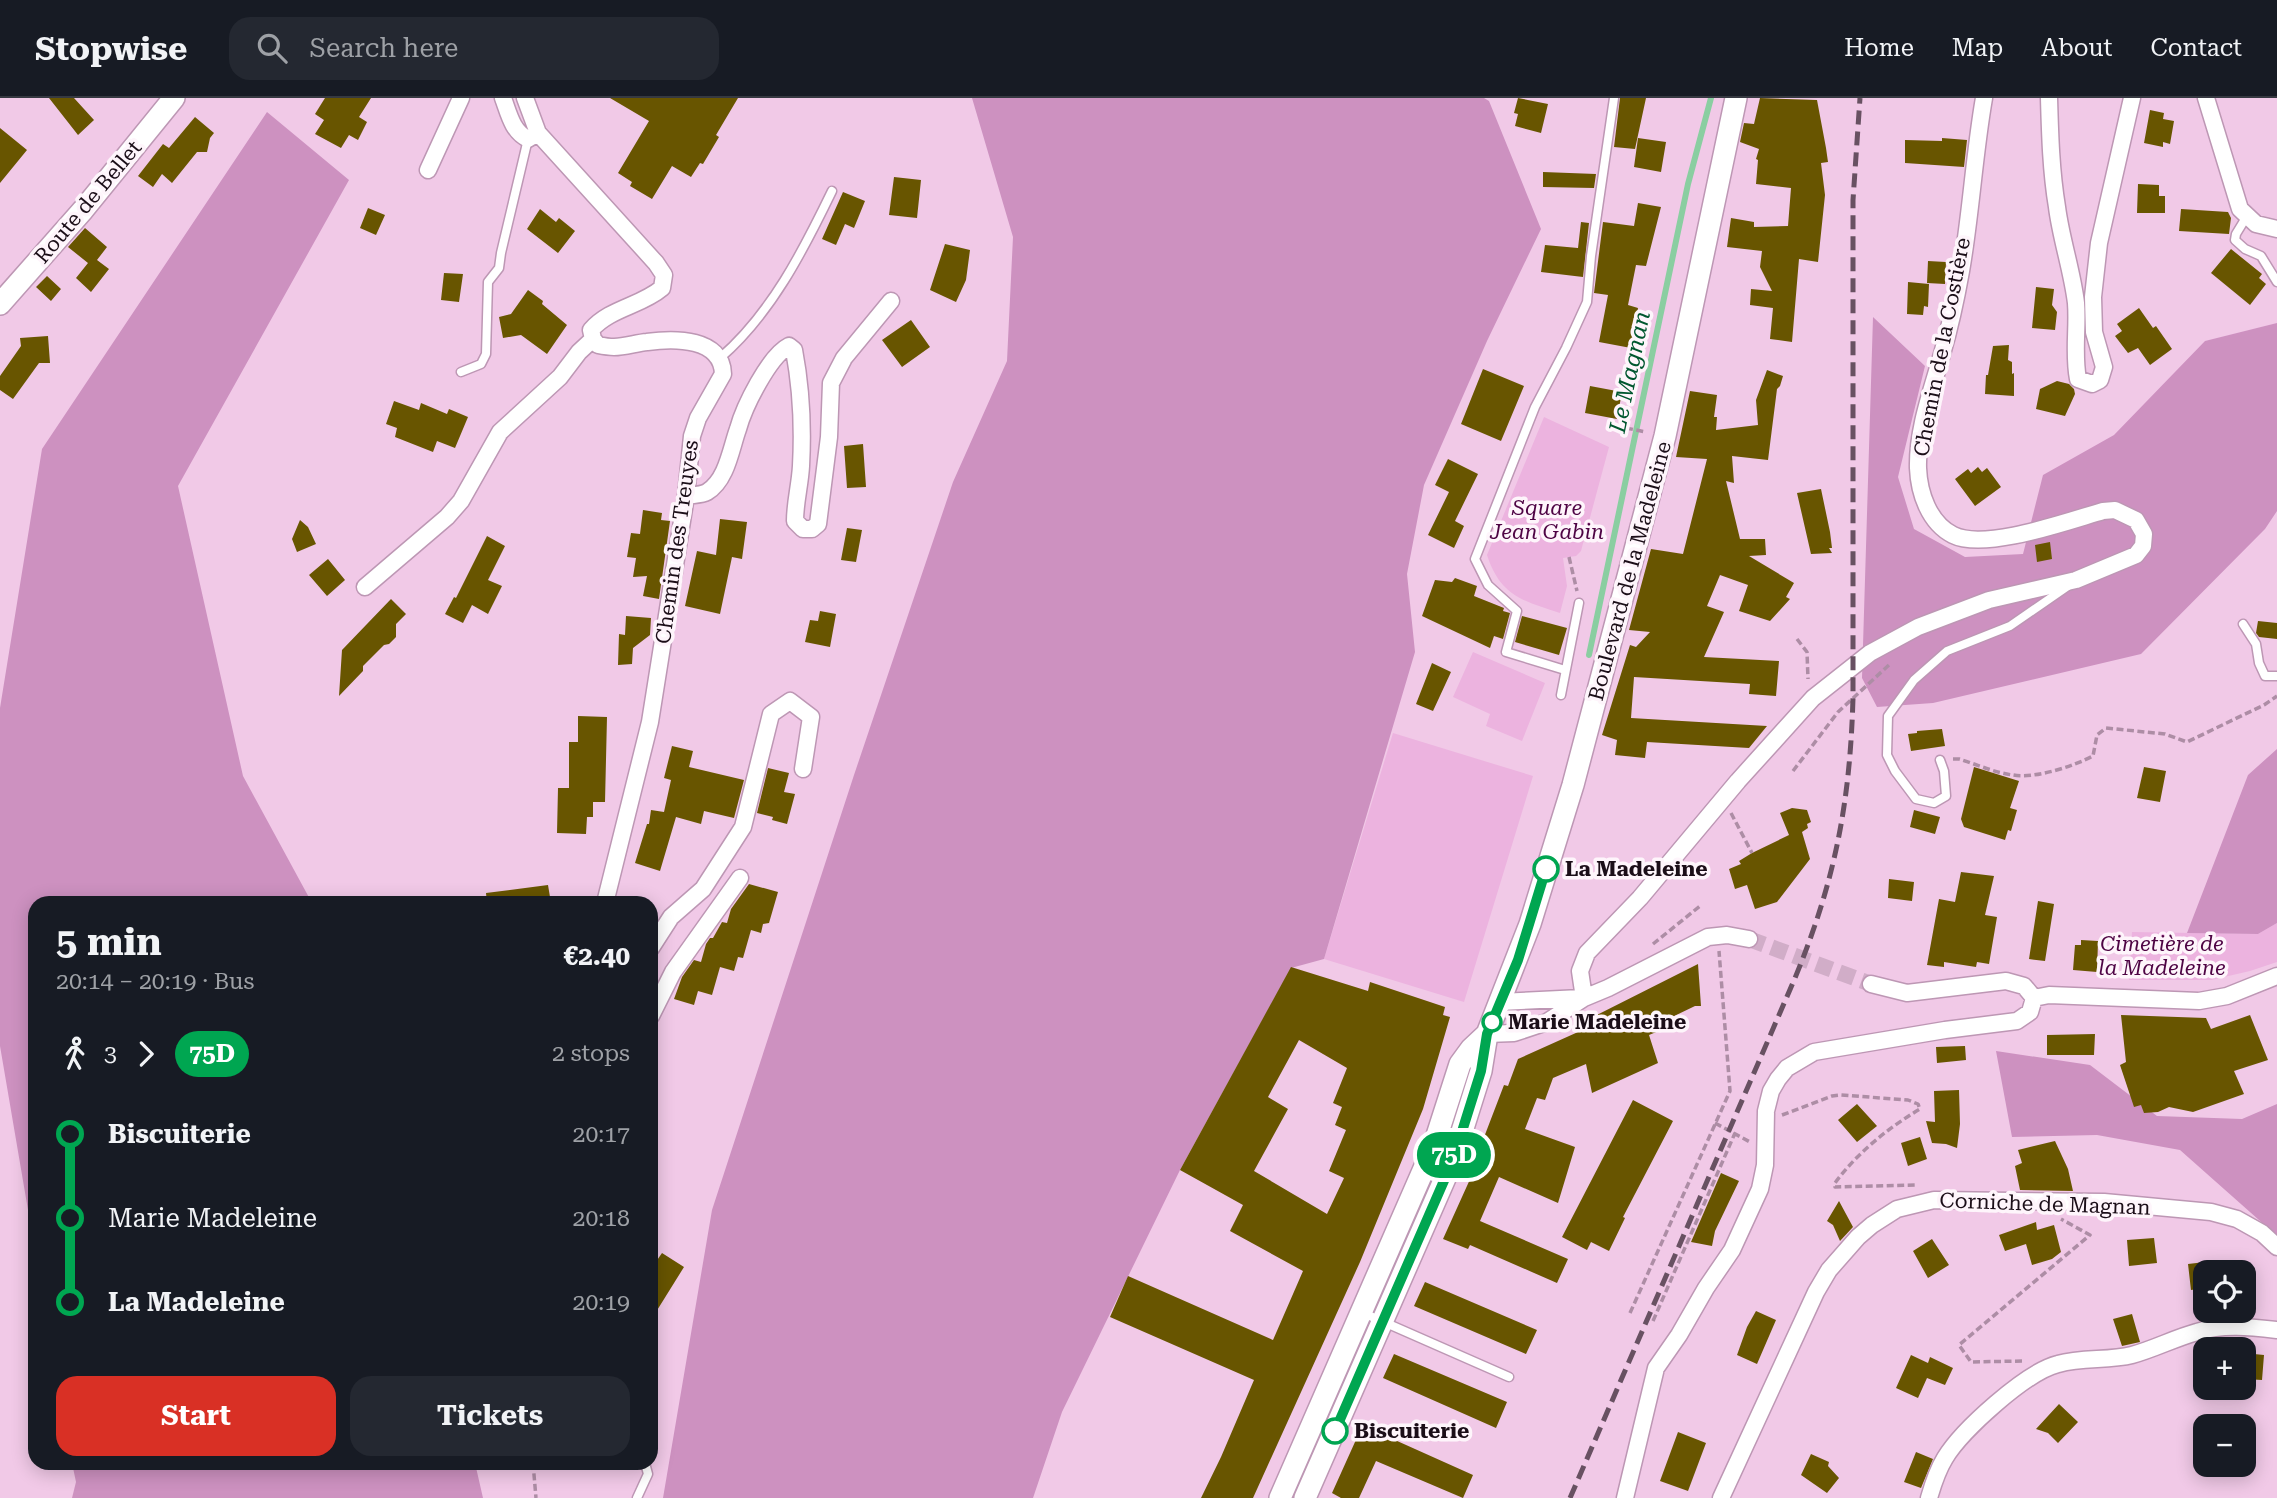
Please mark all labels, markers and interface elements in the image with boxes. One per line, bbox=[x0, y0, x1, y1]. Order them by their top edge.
search box bbox=[229, 17, 719, 80]
text: Stopwise bbox=[35, 29, 187, 68]
icon: search bbox=[253, 29, 291, 67]
text: Search here bbox=[309, 33, 458, 63]
text: Home bbox=[1844, 34, 1914, 62]
text: Map bbox=[1952, 34, 2003, 62]
text: About bbox=[2041, 34, 2112, 62]
text: Contact bbox=[2150, 34, 2242, 62]
street label: Route de Bellet bbox=[30, 136, 146, 268]
street label: Chemin de la Costière bbox=[1909, 236, 1975, 458]
water label: Le Magnan bbox=[1604, 309, 1656, 436]
street label: Chemin des Treuyes bbox=[651, 439, 703, 645]
street label: Boulevard de la Madeleine bbox=[1584, 439, 1676, 703]
park label: Square Jean Gabin bbox=[1489, 496, 1604, 544]
marker: La Madeleine bbox=[1533, 856, 1559, 882]
place label: La Madeleine bbox=[1565, 857, 1708, 881]
text: 5 min bbox=[56, 920, 162, 964]
park label: Cimetière de la Madeleine bbox=[2098, 932, 2226, 980]
text: €2.40 bbox=[564, 941, 630, 971]
text: 20:14 – 20:19 · Bus bbox=[56, 968, 254, 995]
place label: Marie Madeleine bbox=[1508, 1010, 1686, 1034]
marker: Marie Madeleine bbox=[1482, 1012, 1502, 1032]
icon: walk bbox=[56, 1035, 94, 1073]
icon: forward bbox=[127, 1035, 165, 1073]
text: 3 bbox=[104, 1040, 117, 1067]
text: 75D bbox=[189, 1040, 235, 1068]
text: 2 stops bbox=[552, 1040, 630, 1067]
text: Biscuiterie bbox=[108, 1119, 251, 1149]
text: 20:17 bbox=[573, 1121, 630, 1148]
line badge: 75D bbox=[1414, 1132, 1494, 1178]
text: 75D bbox=[1431, 1141, 1477, 1169]
street label: Corniche de Magnan bbox=[1939, 1188, 2151, 1220]
text: Marie Madeleine bbox=[108, 1203, 317, 1233]
text: 20:18 bbox=[573, 1205, 630, 1232]
map controls bbox=[2193, 1260, 2256, 1477]
button: locate bbox=[2193, 1260, 2256, 1323]
text: La Madeleine bbox=[108, 1287, 285, 1317]
text: 20:19 bbox=[573, 1289, 630, 1316]
button: + bbox=[2193, 1337, 2256, 1400]
button: Start bbox=[56, 1376, 336, 1456]
button: Tickets bbox=[350, 1376, 630, 1456]
button: − bbox=[2193, 1414, 2256, 1477]
marker: Biscuiterie bbox=[1322, 1418, 1348, 1444]
place label: Biscuiterie bbox=[1354, 1419, 1469, 1443]

